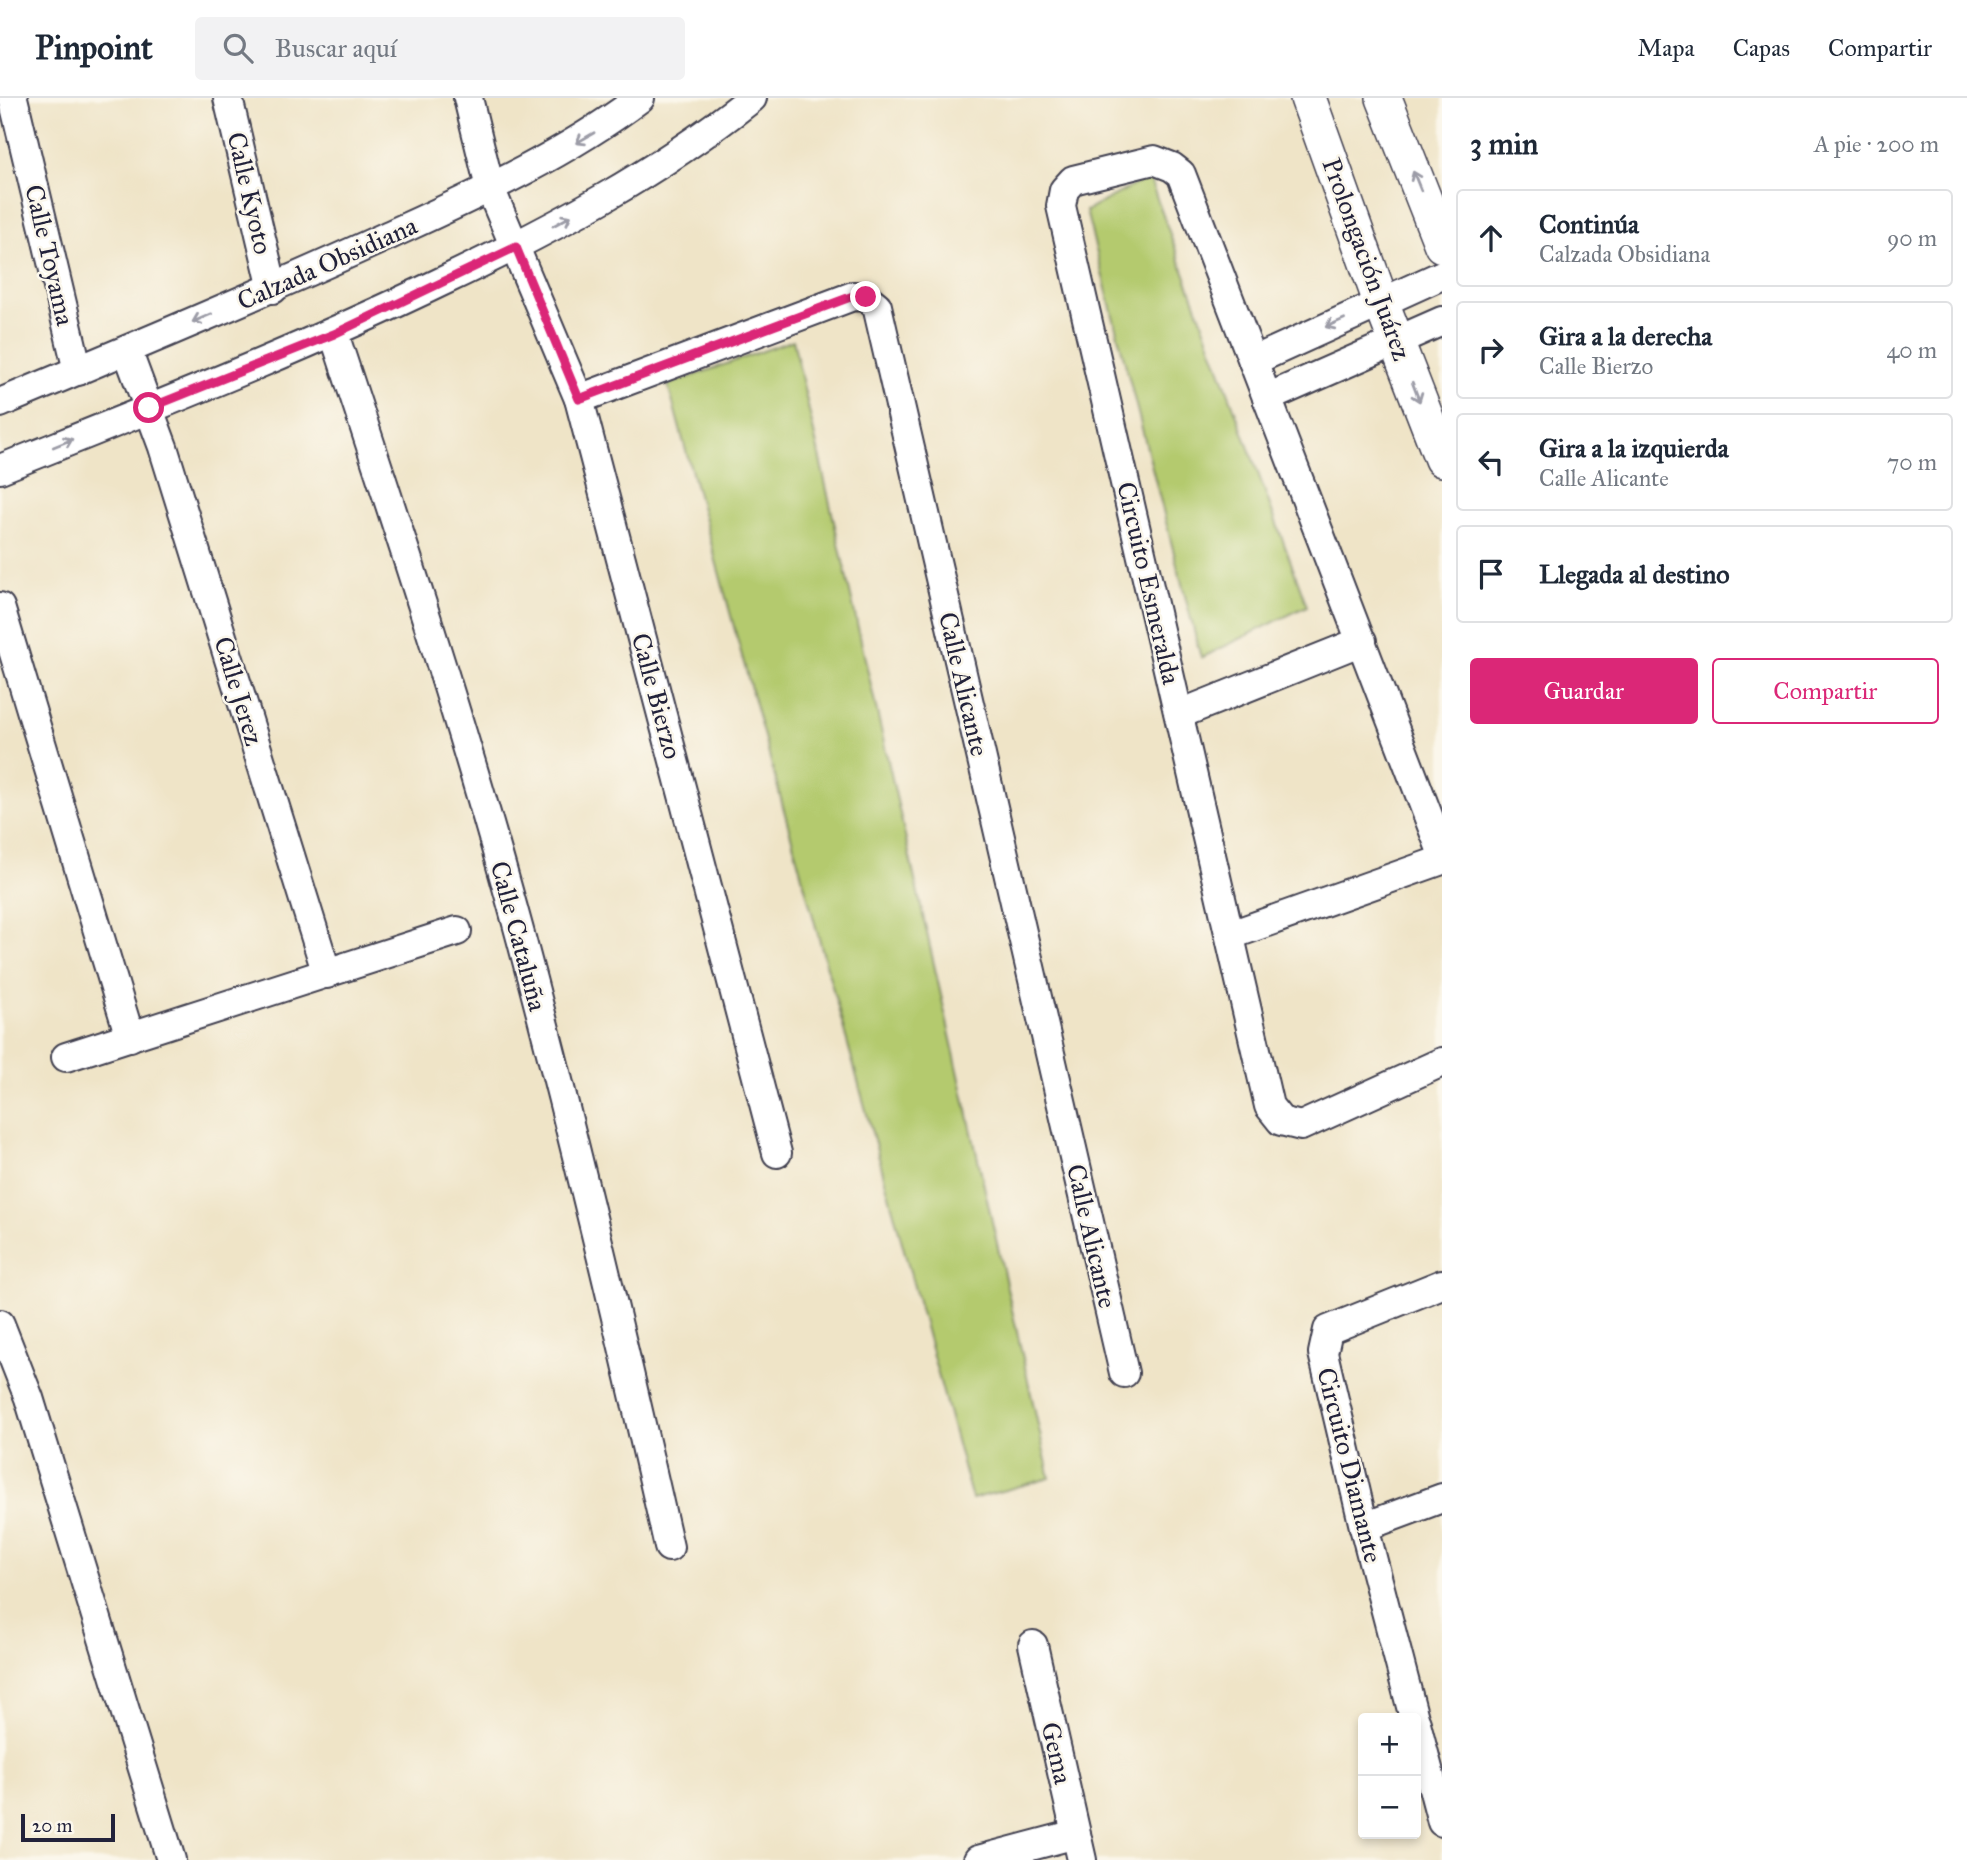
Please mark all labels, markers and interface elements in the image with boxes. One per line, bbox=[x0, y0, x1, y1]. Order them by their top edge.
search box bbox=[195, 17, 685, 80]
text: Pinpoint bbox=[35, 28, 153, 68]
icon: search bbox=[219, 29, 257, 67]
text: Buscar aquí bbox=[275, 32, 397, 64]
text: Mapa bbox=[1638, 33, 1695, 63]
text: Capas bbox=[1733, 33, 1790, 63]
text: Compartir bbox=[1828, 33, 1932, 63]
text: 3 min bbox=[1470, 126, 1538, 162]
street label: Calle Kyoto bbox=[220, 129, 280, 257]
text: A pie · 200 m bbox=[1814, 130, 1939, 158]
one-way arrow bbox=[575, 131, 595, 145]
street label: Prolongación Juárez bbox=[1316, 153, 1418, 365]
one-way arrow bbox=[1409, 171, 1422, 192]
street label: Calle Toyama bbox=[18, 181, 82, 329]
text: Continúa bbox=[1539, 208, 1639, 240]
street label: Calzada Obsidiana bbox=[232, 209, 422, 317]
one-way arrow bbox=[551, 214, 571, 228]
icon: ahead bbox=[1472, 219, 1510, 257]
text: 90 m bbox=[1887, 224, 1937, 252]
text: Calzada Obsidiana bbox=[1539, 240, 1710, 268]
route end bbox=[850, 281, 881, 312]
one-way arrow bbox=[192, 313, 213, 326]
one-way arrow bbox=[1324, 317, 1346, 330]
text: Gira a la derecha bbox=[1539, 320, 1712, 352]
icon: right bbox=[1472, 331, 1510, 369]
text: 40 m bbox=[1887, 336, 1937, 364]
text: Calle Bierzo bbox=[1539, 352, 1653, 380]
one-way arrow bbox=[1411, 380, 1424, 402]
route start bbox=[133, 392, 164, 423]
text: Gira a la izquierda bbox=[1539, 432, 1729, 464]
one-way arrow bbox=[52, 436, 74, 449]
icon: left bbox=[1472, 443, 1510, 481]
text: 70 m bbox=[1887, 448, 1937, 476]
text: Calle Alicante bbox=[1539, 464, 1669, 492]
street label: Circuito Esmeralda bbox=[1110, 479, 1188, 687]
icon: arrive bbox=[1472, 555, 1510, 593]
text: Llegada al destino bbox=[1539, 558, 1730, 590]
street label: Calle Alicante bbox=[932, 609, 996, 759]
street label: Calle Bierzo bbox=[625, 629, 689, 763]
street label: Calle Jerez bbox=[207, 633, 271, 749]
button: Guardar bbox=[1470, 658, 1698, 724]
button: Compartir bbox=[1712, 658, 1939, 724]
street label: Calle Cataluña bbox=[484, 858, 554, 1014]
street label: Calle Alicante bbox=[1060, 1161, 1124, 1311]
street label: Circuito Diamante bbox=[1310, 1364, 1390, 1566]
map controls bbox=[1358, 1713, 1421, 1839]
button: + bbox=[1358, 1713, 1421, 1776]
street label: Gema bbox=[1034, 1719, 1080, 1787]
button: − bbox=[1358, 1776, 1421, 1839]
scale bar bbox=[21, 1811, 116, 1843]
text: 20 m bbox=[32, 1814, 73, 1837]

